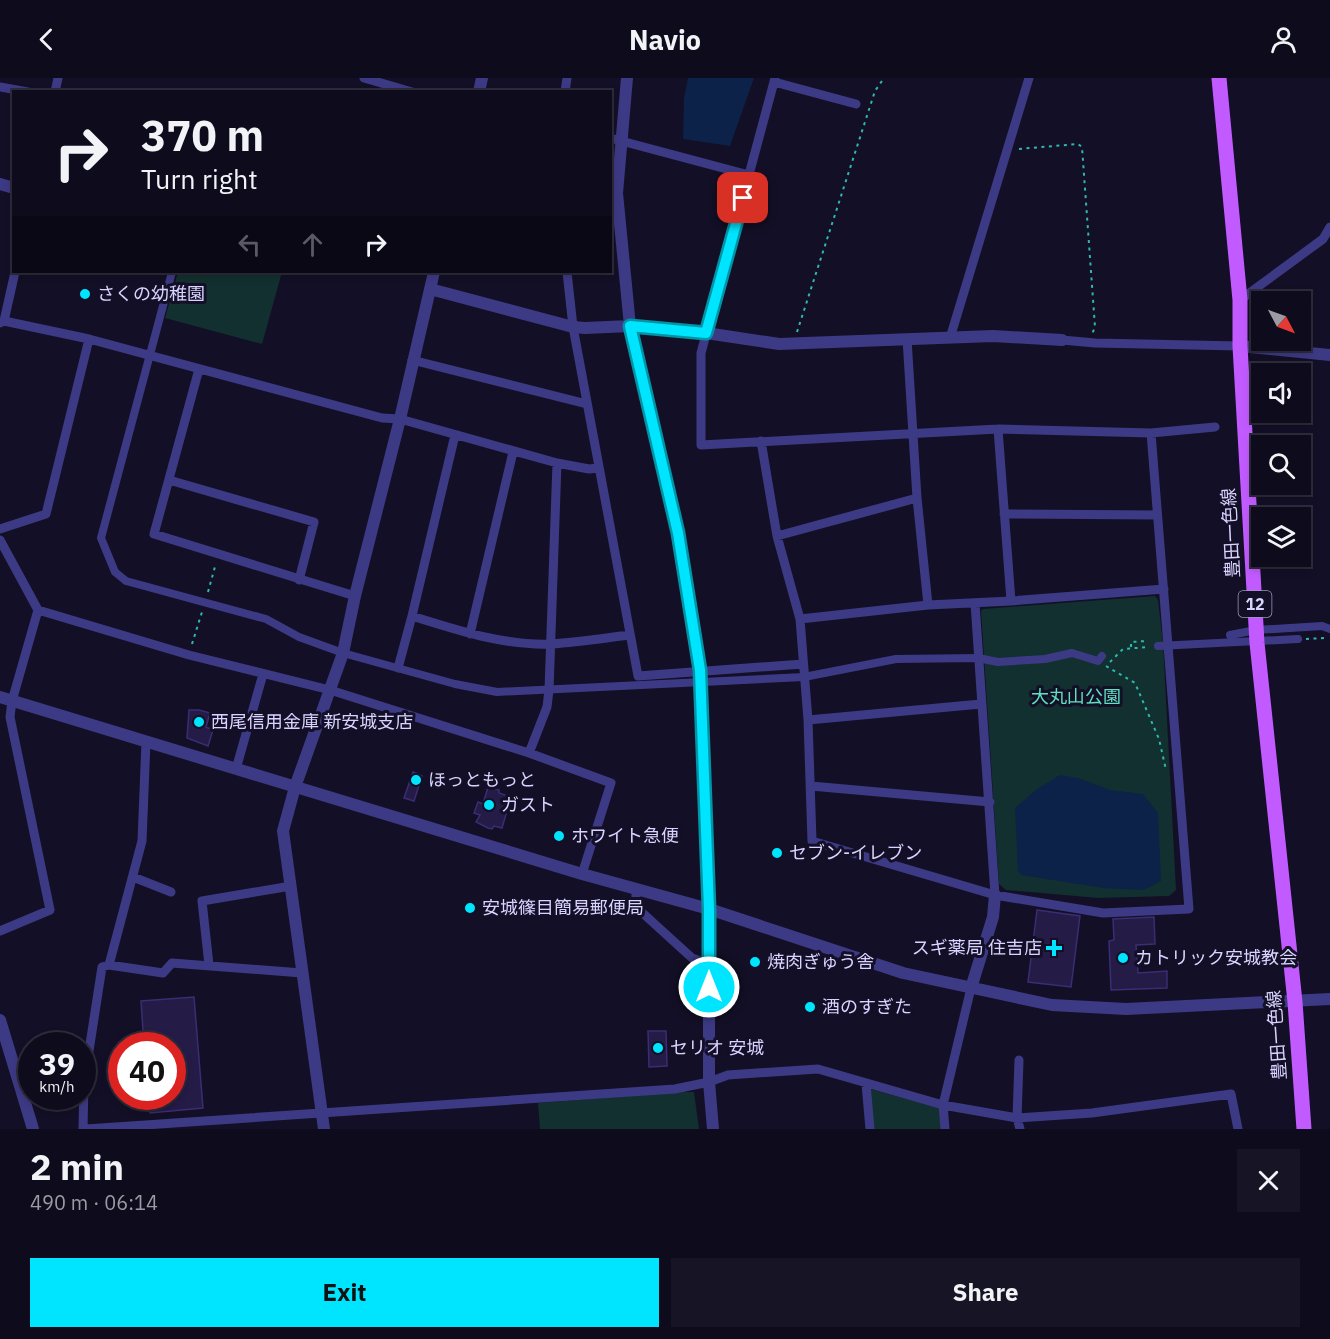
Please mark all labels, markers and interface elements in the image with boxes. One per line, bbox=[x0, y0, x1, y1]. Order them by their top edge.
text: Navio bbox=[629, 22, 701, 57]
icon: back bbox=[30, 23, 63, 56]
icon: person bbox=[1267, 23, 1300, 56]
text: 370 m bbox=[141, 108, 264, 163]
icon: right bbox=[42, 114, 120, 192]
text: Turn right bbox=[141, 161, 258, 196]
pin bbox=[717, 172, 768, 223]
icon: arrive bbox=[726, 181, 759, 214]
icon: left bbox=[233, 228, 266, 261]
icon: ahead bbox=[296, 228, 329, 261]
icon: right bbox=[359, 228, 392, 261]
place label: さくの幼稚園 bbox=[97, 282, 205, 305]
marker: さくの幼稚園 bbox=[78, 287, 92, 301]
north arrow bbox=[1251, 291, 1311, 351]
map controls bbox=[1251, 291, 1311, 567]
button: sound bbox=[1251, 363, 1311, 423]
button: search bbox=[1251, 435, 1311, 495]
street label: 豊田一色線 bbox=[1217, 487, 1244, 579]
button: layers bbox=[1251, 507, 1311, 567]
road number: 12 bbox=[1238, 591, 1272, 617]
park label: 大丸山公園 bbox=[1031, 685, 1121, 708]
place label: 西尾信用金庫 新安城支店 bbox=[211, 710, 413, 733]
marker: 西尾信用金庫 新安城支店 bbox=[192, 715, 206, 729]
place label: ほっともっと bbox=[428, 768, 536, 791]
marker: ほっともっと bbox=[409, 773, 423, 787]
place label: ガスト bbox=[501, 793, 555, 816]
marker: ガスト bbox=[482, 798, 496, 812]
place label: ホワイト急便 bbox=[571, 824, 679, 847]
marker: ホワイト急便 bbox=[552, 829, 566, 843]
place label: セブン-イレブン bbox=[789, 841, 922, 864]
marker: セブン-イレブン bbox=[770, 846, 784, 860]
place label: 安城篠目簡易郵便局 bbox=[482, 896, 644, 919]
marker: 安城篠目簡易郵便局 bbox=[463, 901, 477, 915]
place label: スギ薬局 住吉店 bbox=[912, 936, 1042, 959]
marker: スギ薬局 住吉店 bbox=[1047, 941, 1061, 955]
place label: カトリック安城教会 bbox=[1135, 946, 1297, 969]
place label: 焼肉ぎゅう舎 bbox=[767, 950, 874, 973]
marker: カトリック安城教会 bbox=[1116, 951, 1130, 965]
position arrow bbox=[677, 955, 741, 1019]
marker: 焼肉ぎゅう舎 bbox=[748, 955, 762, 969]
street label: 豊田一色線 bbox=[1262, 989, 1291, 1081]
place label: 酒のすぎた bbox=[822, 995, 912, 1018]
marker: 酒のすぎた bbox=[803, 1000, 817, 1014]
speed limit sign: 40 bbox=[108, 1032, 186, 1110]
place label: セリオ 安城 bbox=[670, 1036, 764, 1059]
marker: セリオ 安城 bbox=[651, 1041, 665, 1055]
text: 39 bbox=[39, 1044, 75, 1083]
text: km/h bbox=[39, 1077, 75, 1096]
text: 2 min bbox=[30, 1143, 124, 1190]
button: close bbox=[1237, 1149, 1300, 1212]
text: 490 m · 06:14 bbox=[30, 1189, 158, 1216]
button: Exit bbox=[30, 1258, 659, 1327]
button: Share bbox=[671, 1258, 1300, 1327]

